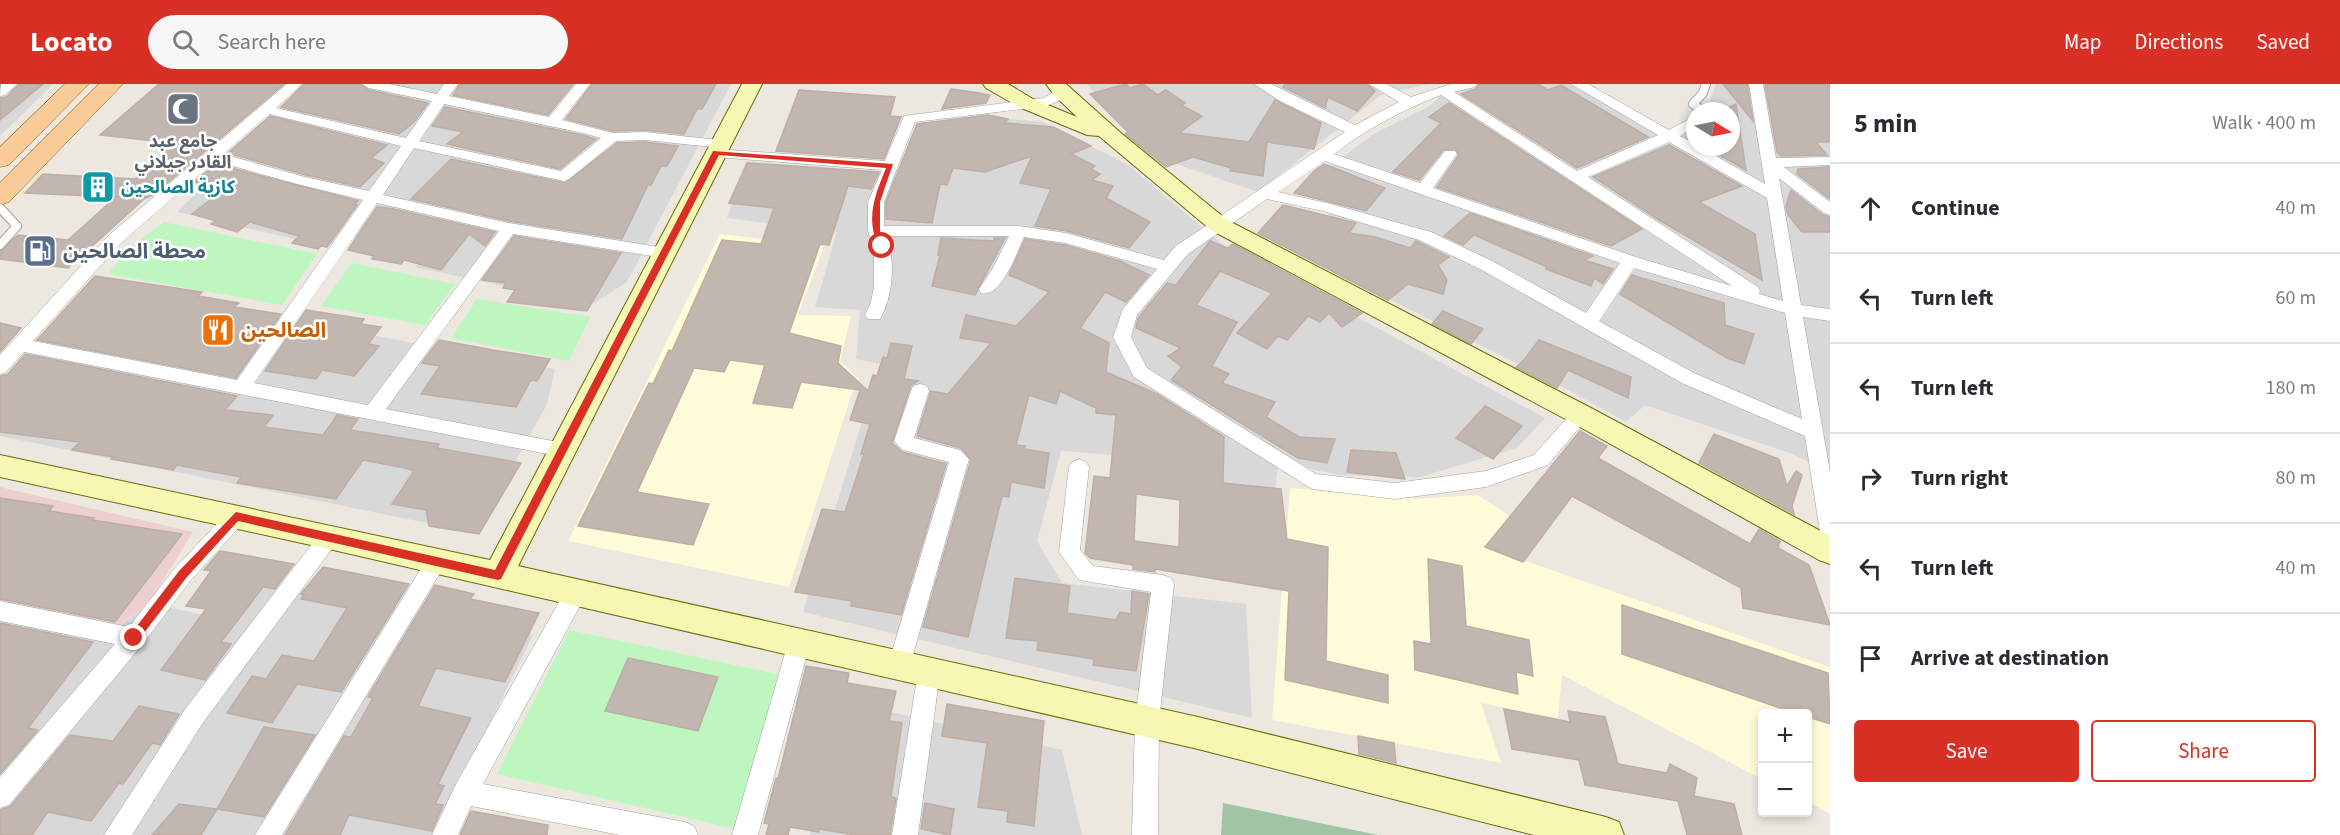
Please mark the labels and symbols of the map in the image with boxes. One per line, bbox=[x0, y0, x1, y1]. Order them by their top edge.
mosque icon: جامع عبد القادر جيلاني bbox=[165, 91, 201, 127]
north arrow bbox=[1686, 102, 1740, 156]
place label: جامع عبد القادر جيلاني bbox=[135, 129, 231, 176]
building icon: كازية الصالحين bbox=[80, 169, 116, 205]
place label: كازية الصالحين bbox=[121, 175, 236, 200]
route start bbox=[868, 232, 894, 258]
fuel station icon: محطة الصالحين bbox=[22, 233, 58, 269]
place label: محطة الصالحين bbox=[63, 236, 206, 266]
restaurant icon: الصالحين bbox=[200, 312, 236, 348]
place label: الصالحين bbox=[241, 315, 326, 345]
route end bbox=[120, 624, 146, 650]

